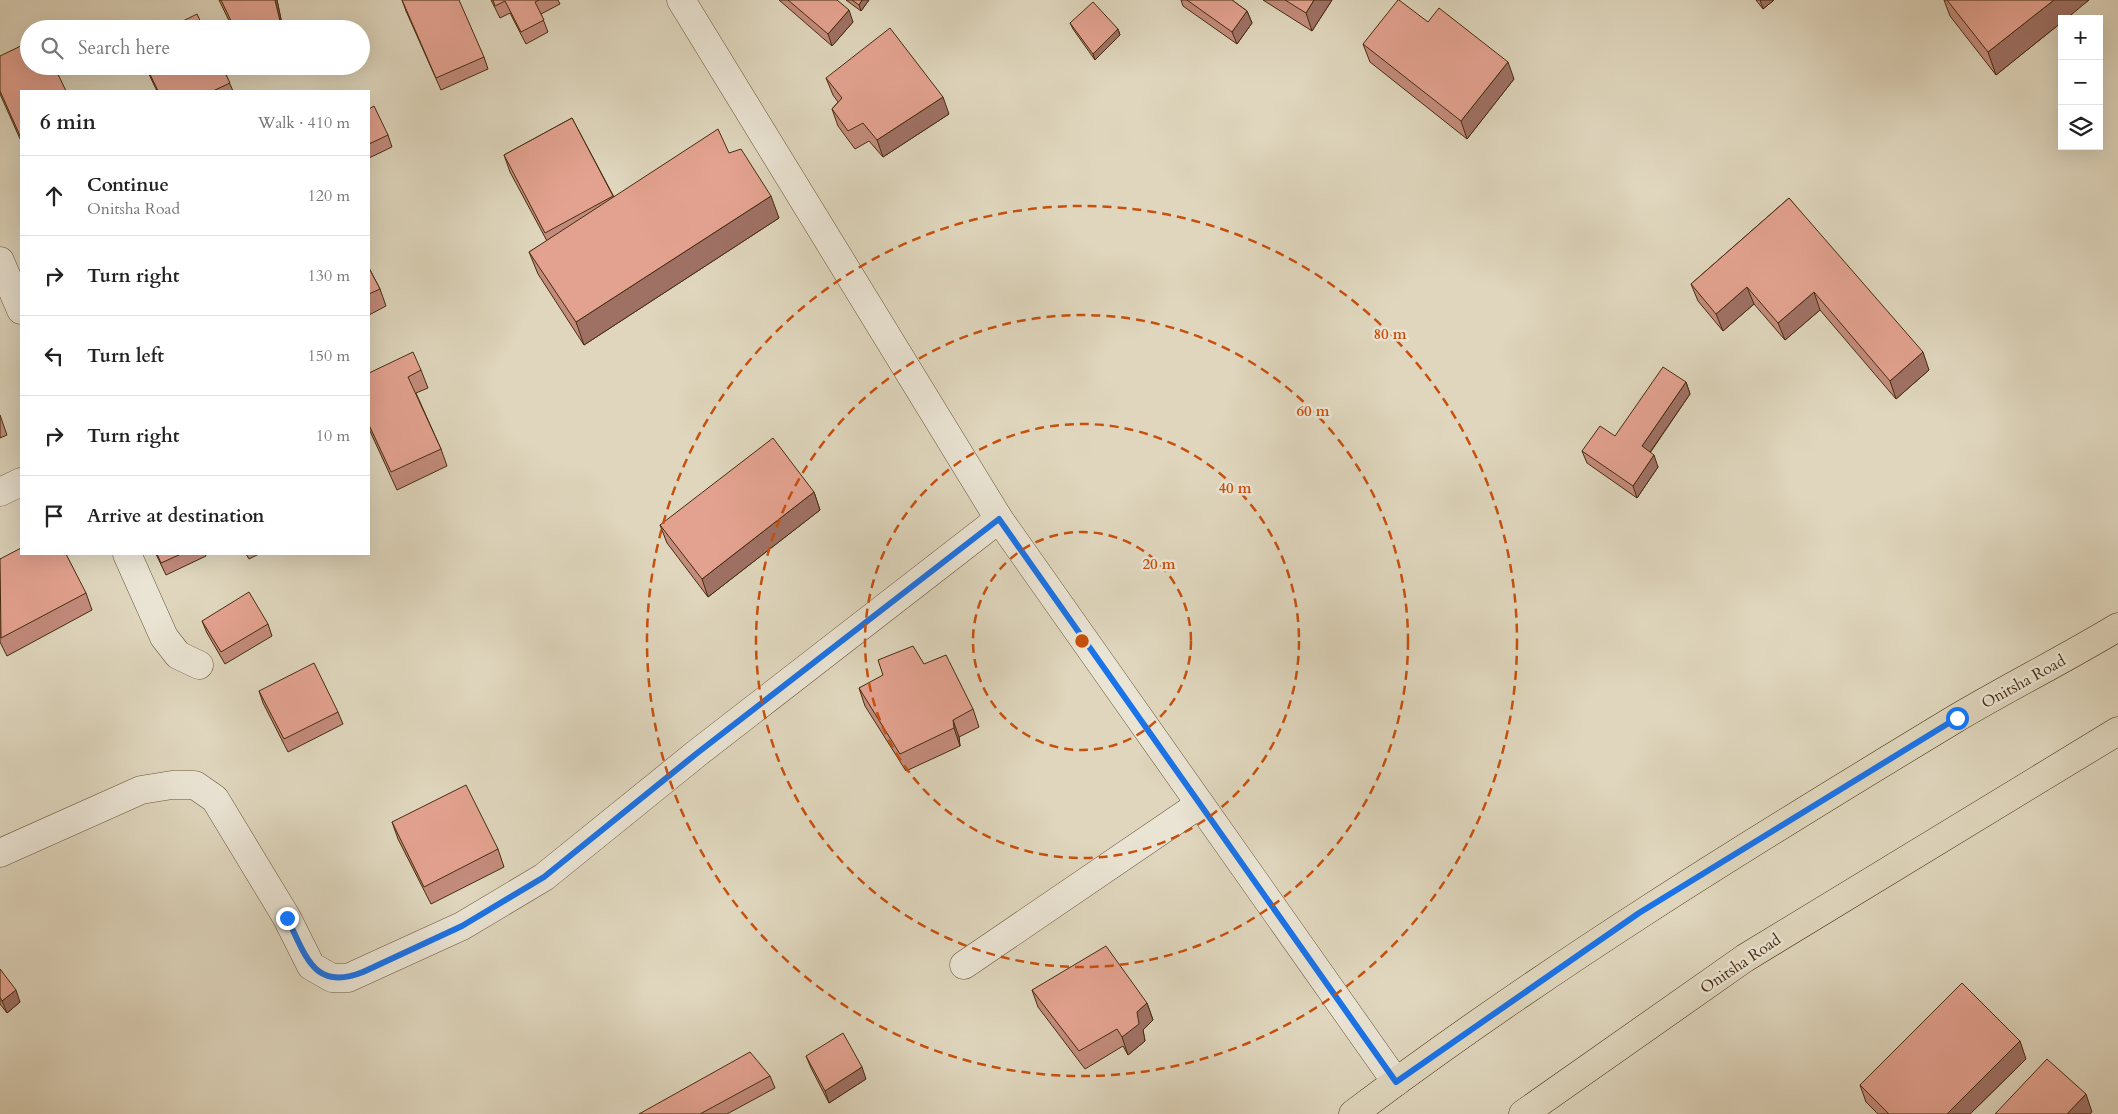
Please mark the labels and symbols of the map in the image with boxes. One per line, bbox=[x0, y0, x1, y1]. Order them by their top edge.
text: 80 m bbox=[1373, 324, 1407, 344]
text: 60 m bbox=[1296, 401, 1330, 421]
text: 40 m bbox=[1218, 478, 1252, 498]
text: 20 m bbox=[1142, 554, 1176, 574]
centre of rings bbox=[1073, 632, 1091, 650]
street label: Onitsha Road bbox=[1977, 649, 2070, 714]
route start bbox=[1946, 707, 1969, 730]
route end bbox=[276, 907, 299, 930]
street label: Onitsha Road bbox=[1696, 928, 1786, 999]

